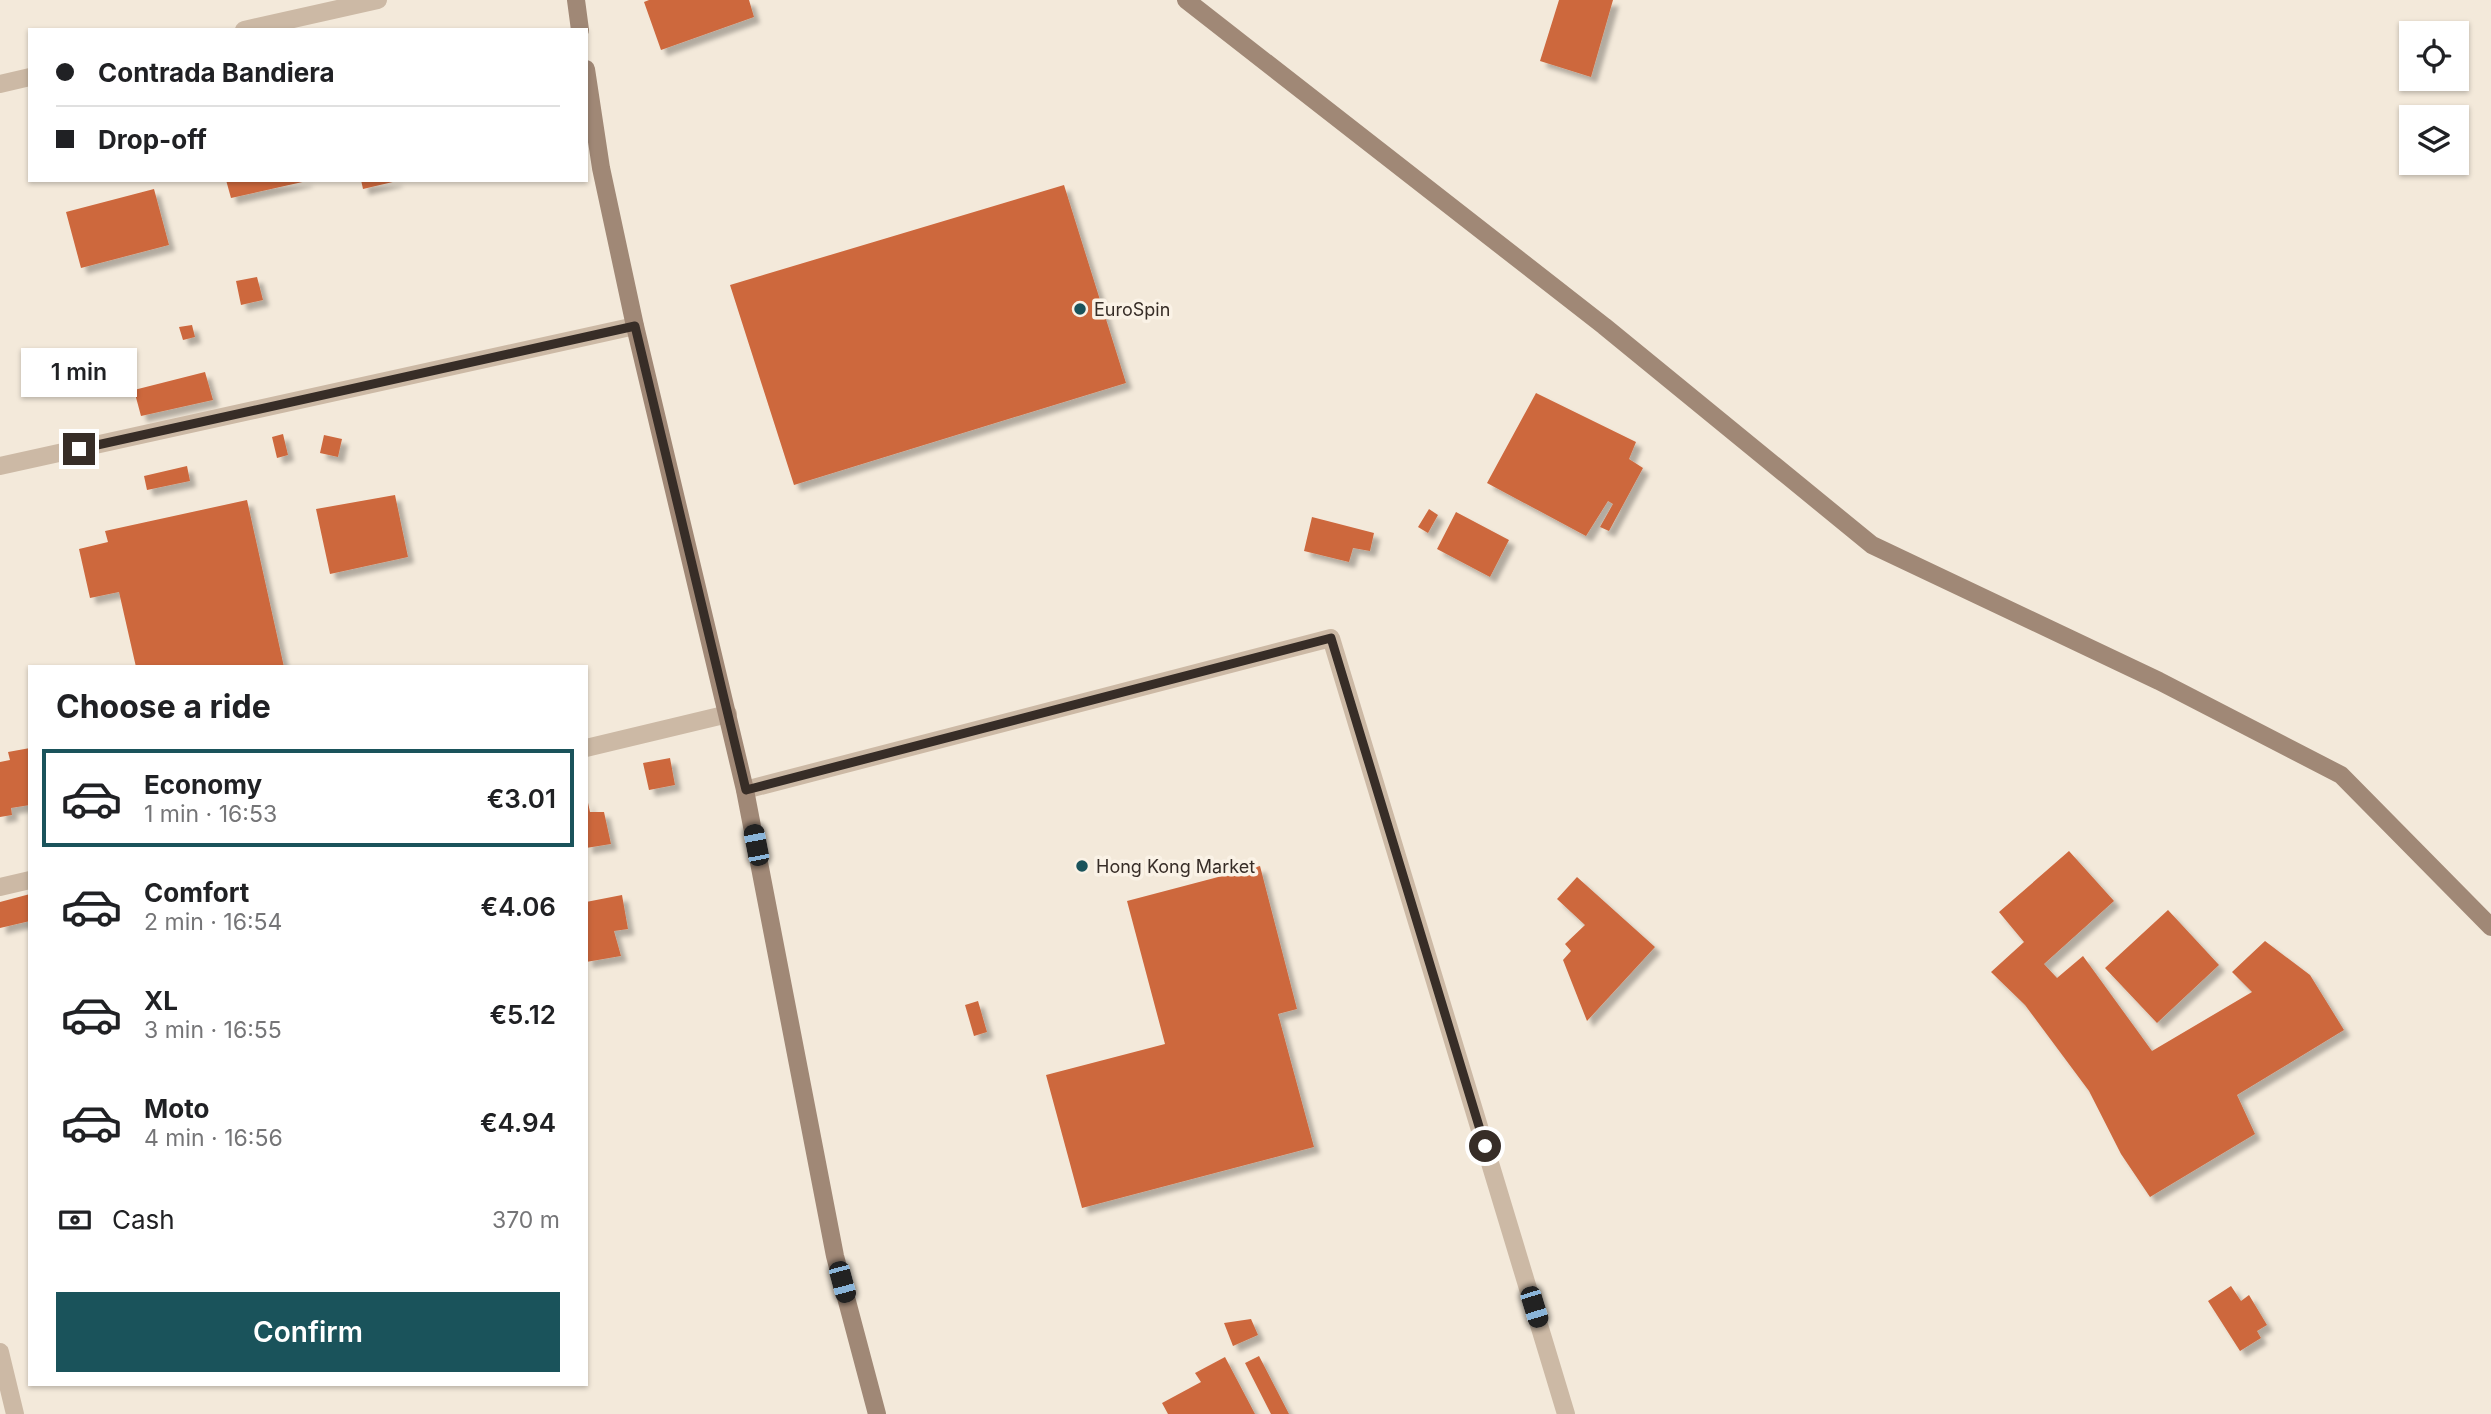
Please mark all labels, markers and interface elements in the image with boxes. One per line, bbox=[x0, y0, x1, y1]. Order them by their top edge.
map controls bbox=[2399, 21, 2469, 175]
button: locate bbox=[2399, 21, 2469, 91]
text: Contrada Bandiera bbox=[98, 57, 335, 88]
button: layers bbox=[2399, 105, 2469, 175]
text: Drop-off bbox=[98, 124, 207, 155]
place label: EuroSpin bbox=[1094, 299, 1170, 320]
marker: EuroSpin bbox=[1072, 301, 1088, 317]
callout: 1 min bbox=[21, 348, 137, 396]
text: 1 min bbox=[51, 358, 107, 386]
route end bbox=[63, 433, 95, 465]
text: Choose a ride bbox=[56, 687, 271, 726]
icon: car bbox=[60, 767, 123, 830]
text: Economy bbox=[144, 769, 262, 800]
text: €3.01 bbox=[487, 783, 556, 814]
text: 1 min · 16:53 bbox=[144, 800, 277, 828]
car bbox=[742, 822, 771, 868]
place label: Hong Kong Market bbox=[1096, 856, 1255, 877]
marker: Hong Kong Market bbox=[1074, 858, 1090, 874]
icon: car bbox=[60, 875, 123, 938]
text: Comfort bbox=[144, 877, 249, 908]
text: €4.06 bbox=[481, 891, 556, 922]
text: 2 min · 16:54 bbox=[144, 908, 282, 936]
icon: car bbox=[60, 983, 123, 1046]
text: XL bbox=[144, 985, 178, 1016]
text: €5.12 bbox=[489, 999, 556, 1030]
text: 3 min · 16:55 bbox=[144, 1016, 282, 1044]
icon: car bbox=[60, 1091, 123, 1154]
text: Moto bbox=[144, 1093, 209, 1124]
text: €4.94 bbox=[480, 1107, 556, 1138]
text: 4 min · 16:56 bbox=[144, 1124, 283, 1152]
route start bbox=[1469, 1130, 1501, 1162]
icon: cash bbox=[56, 1201, 94, 1239]
text: Cash bbox=[112, 1204, 175, 1235]
text: 370 m bbox=[492, 1206, 560, 1234]
car bbox=[827, 1259, 858, 1305]
car bbox=[1518, 1284, 1551, 1330]
button: Confirm bbox=[56, 1292, 560, 1372]

